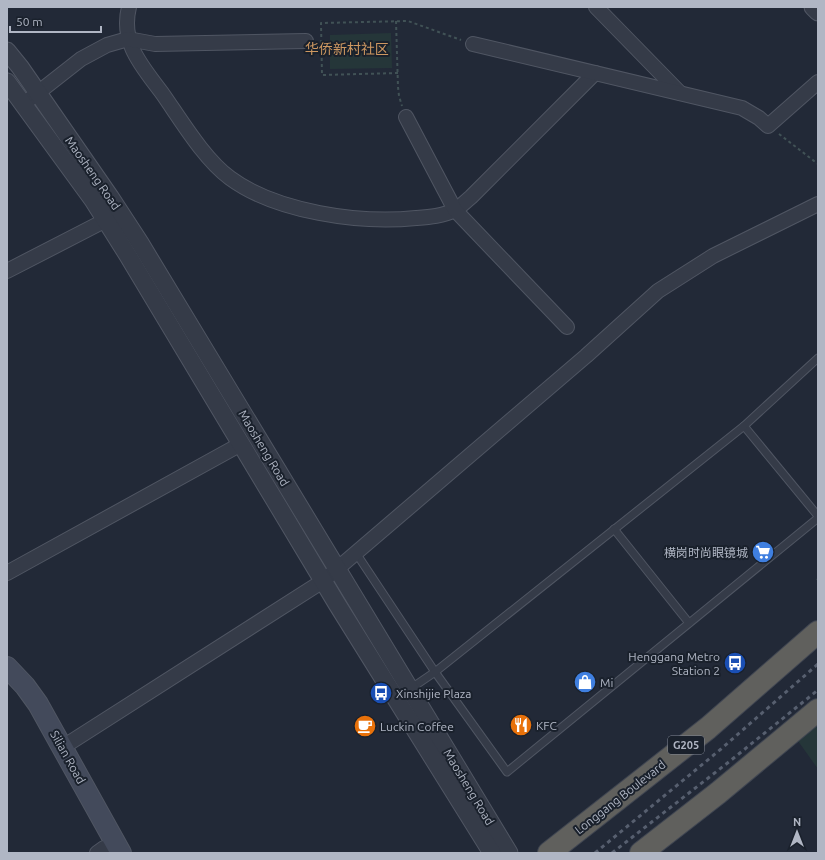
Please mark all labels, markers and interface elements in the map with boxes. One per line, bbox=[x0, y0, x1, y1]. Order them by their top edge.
scale bar bbox=[10, 8, 101, 34]
text: 50 m bbox=[16, 15, 43, 28]
district label: 华侨新村社区 bbox=[305, 41, 389, 57]
street label: Maosheng Road bbox=[63, 134, 123, 212]
street label: Maosheng Road bbox=[236, 408, 292, 488]
supermarket icon: 横岗时尚眼镜城 bbox=[750, 539, 776, 565]
place label: 横岗时尚眼镜城 bbox=[664, 546, 748, 559]
place label: Henggang Metro Station 2 bbox=[628, 650, 720, 677]
bus stop icon: Henggang Metro Station 2 bbox=[722, 650, 748, 676]
shop icon: Mi bbox=[572, 669, 598, 695]
place label: Mi bbox=[600, 676, 613, 689]
bus stop icon: Xinshijie Plaza bbox=[368, 680, 394, 706]
place label: Xinshijie Plaza bbox=[396, 687, 472, 700]
restaurant icon: KFC bbox=[508, 712, 534, 738]
cafe icon: Luckin Coffee bbox=[352, 713, 378, 739]
place label: KFC bbox=[536, 719, 558, 732]
place label: Luckin Coffee bbox=[380, 720, 454, 733]
street label: Silian Road bbox=[48, 728, 88, 786]
road number: G205 bbox=[668, 736, 704, 754]
street label: Maosheng Road bbox=[441, 747, 497, 827]
street label: Longgang Boulevard bbox=[572, 758, 668, 836]
north arrow bbox=[777, 812, 817, 852]
text: N bbox=[793, 816, 801, 828]

